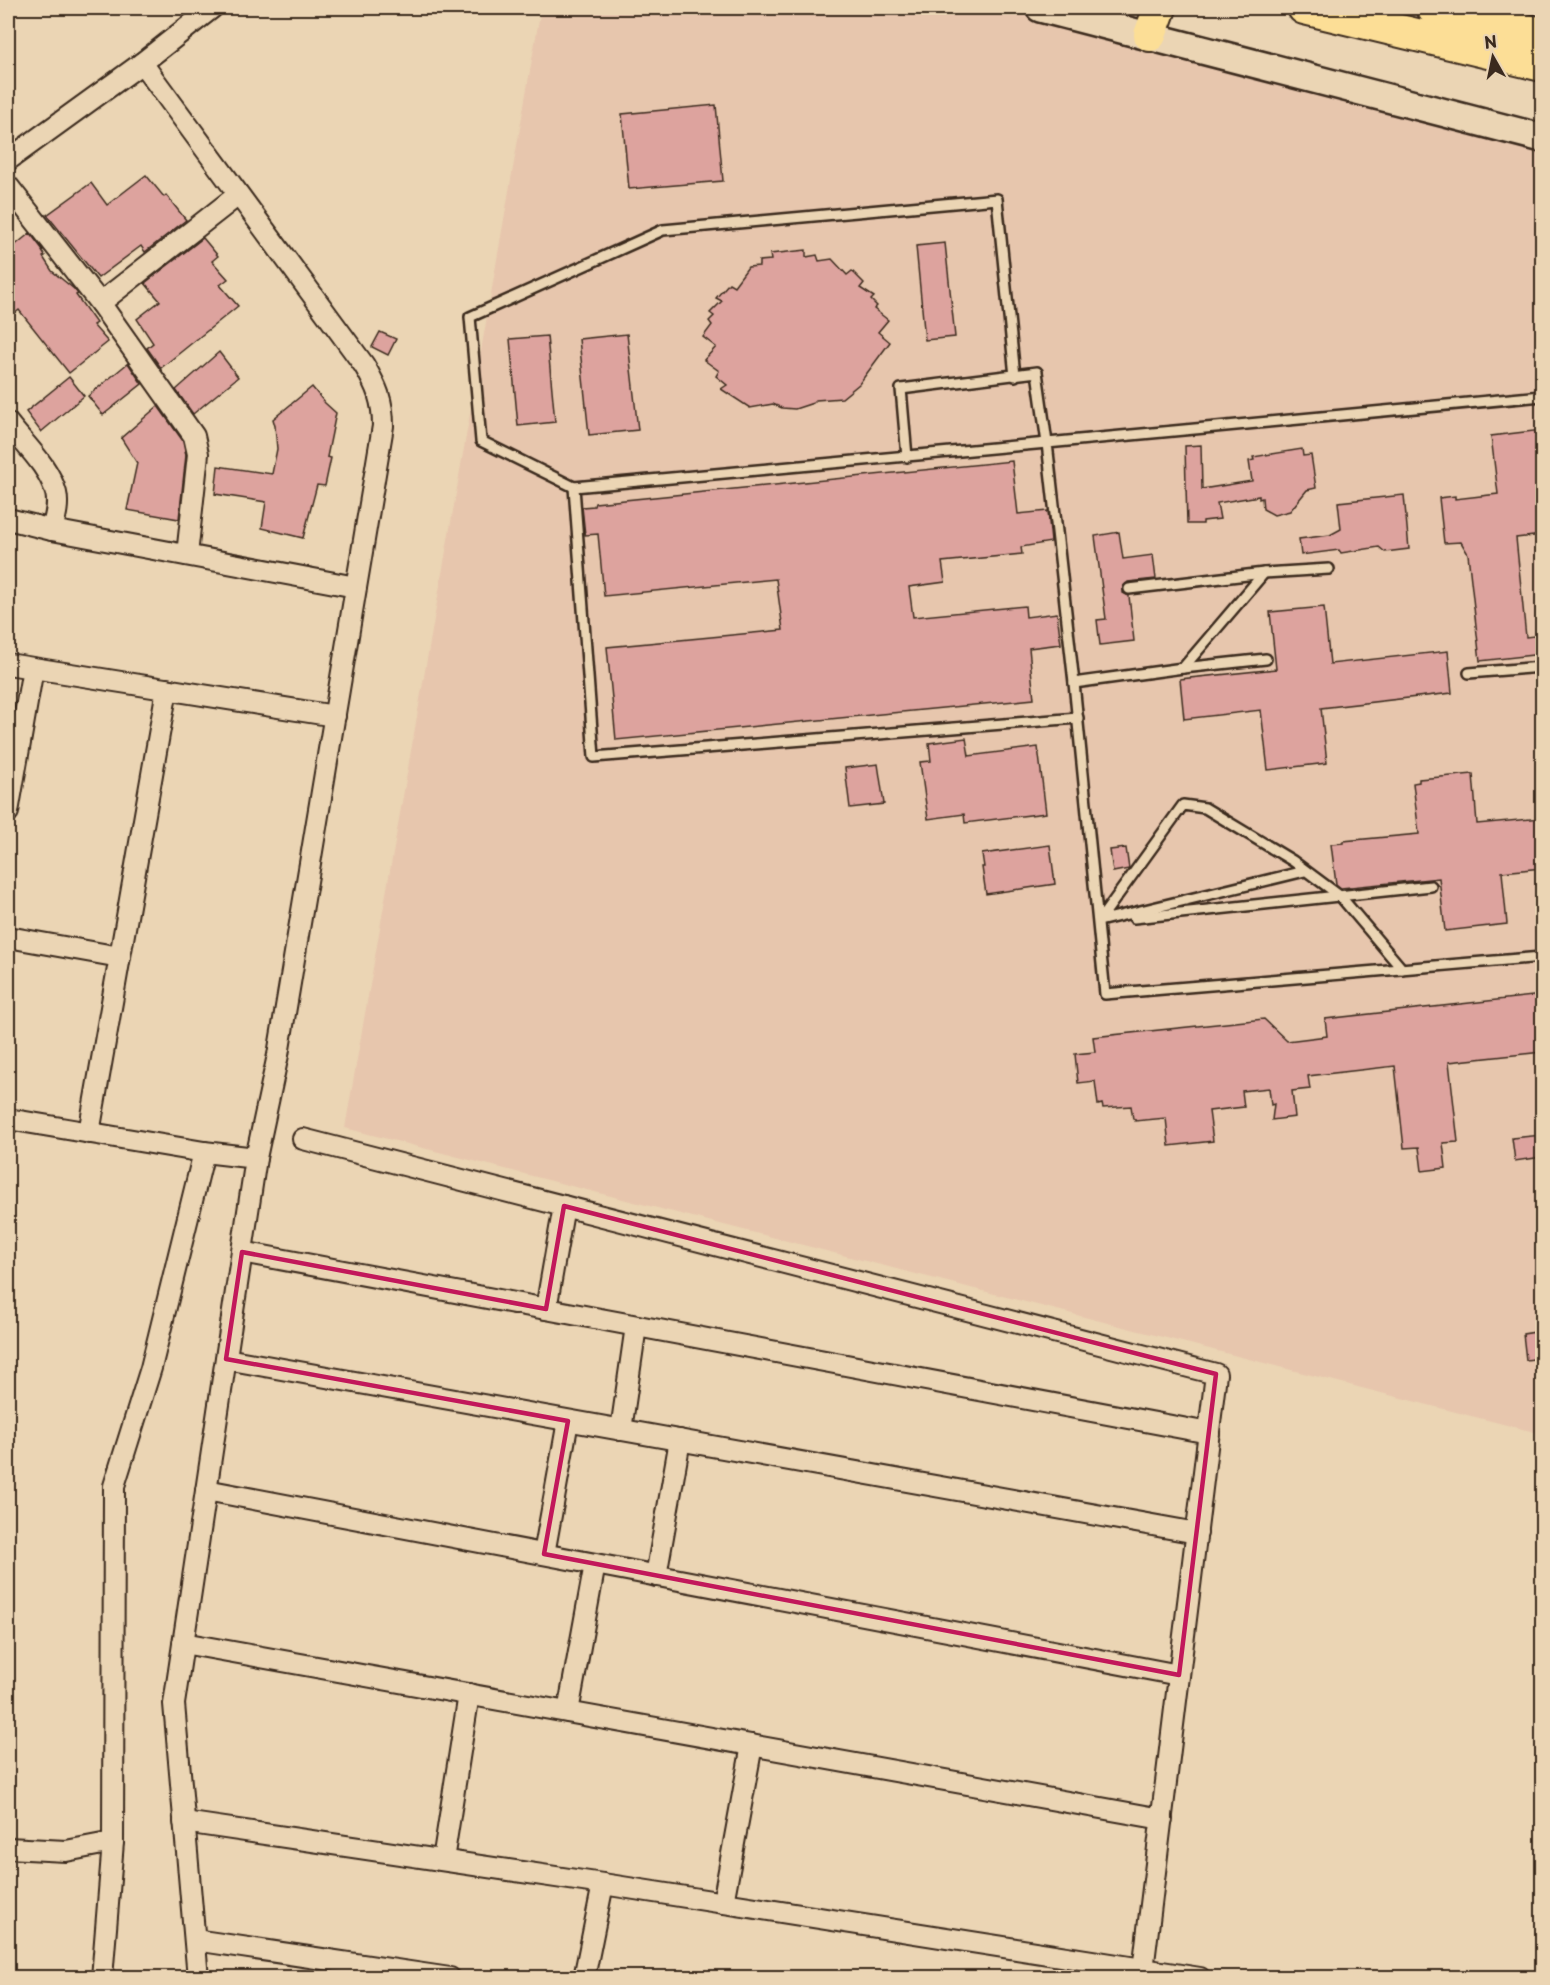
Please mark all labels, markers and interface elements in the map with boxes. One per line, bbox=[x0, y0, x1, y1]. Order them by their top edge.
north arrow bbox=[1463, 27, 1523, 87]
text: N bbox=[1482, 28, 1499, 54]

